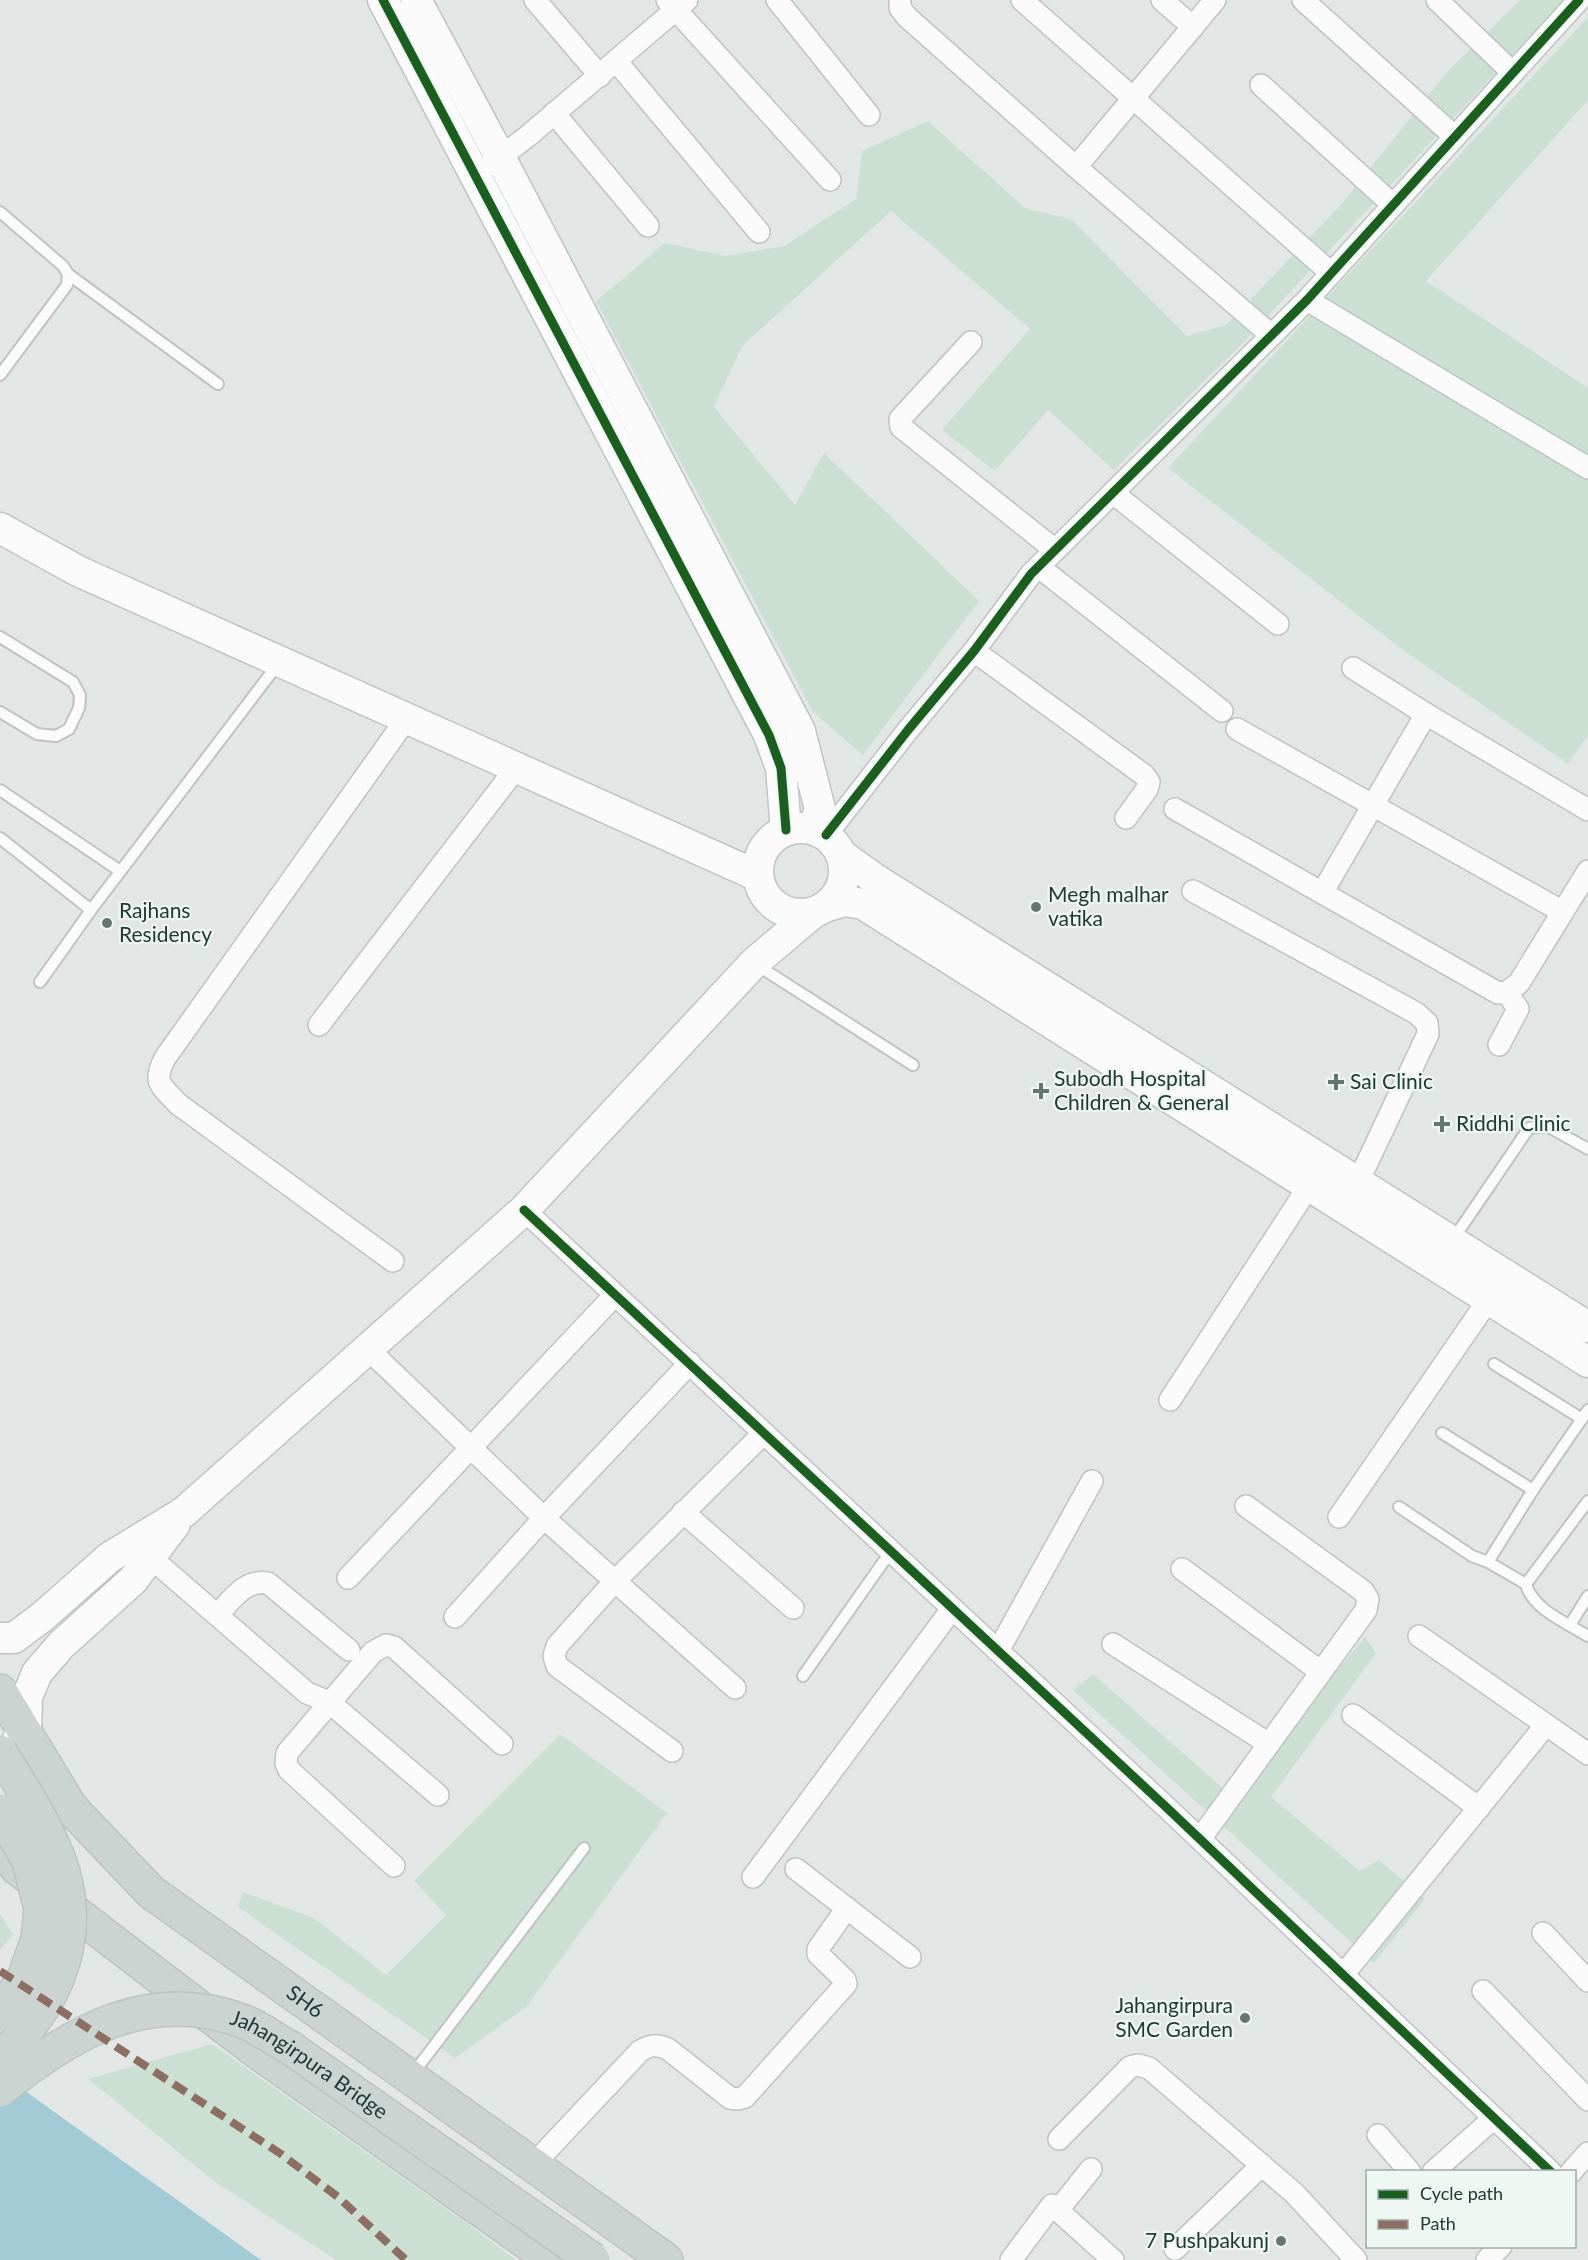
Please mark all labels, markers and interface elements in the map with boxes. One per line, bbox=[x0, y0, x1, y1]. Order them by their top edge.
place label: Megh malhar vatika bbox=[1048, 881, 1169, 930]
place label: Rajhans Residency bbox=[119, 897, 212, 946]
marker: Megh malhar vatika bbox=[1029, 900, 1043, 914]
marker: Rajhans Residency bbox=[100, 916, 114, 930]
place label: Subodh Hospital Children & General bbox=[1054, 1065, 1229, 1114]
place label: Sai Clinic bbox=[1350, 1068, 1433, 1093]
marker: Sai Clinic bbox=[1327, 1073, 1345, 1091]
marker: Subodh Hospital Children & General bbox=[1032, 1082, 1050, 1100]
place label: Riddhi Clinic bbox=[1456, 1110, 1571, 1135]
marker: Riddhi Clinic bbox=[1433, 1115, 1451, 1133]
street label: SH6 bbox=[282, 1979, 329, 2022]
place label: Jahangirpura SMC Garden bbox=[1115, 1992, 1233, 2041]
street label: Jahangirpura Bridge bbox=[228, 2004, 393, 2123]
marker: Jahangirpura SMC Garden bbox=[1238, 2011, 1252, 2025]
legend bbox=[1366, 2170, 1576, 2248]
text: Cycle path bbox=[1420, 2182, 1503, 2204]
text: Path bbox=[1420, 2212, 1456, 2234]
place label: 7 Pushpakunj bbox=[1145, 2227, 1269, 2252]
marker: 7 Pushpakunj bbox=[1274, 2234, 1288, 2248]

